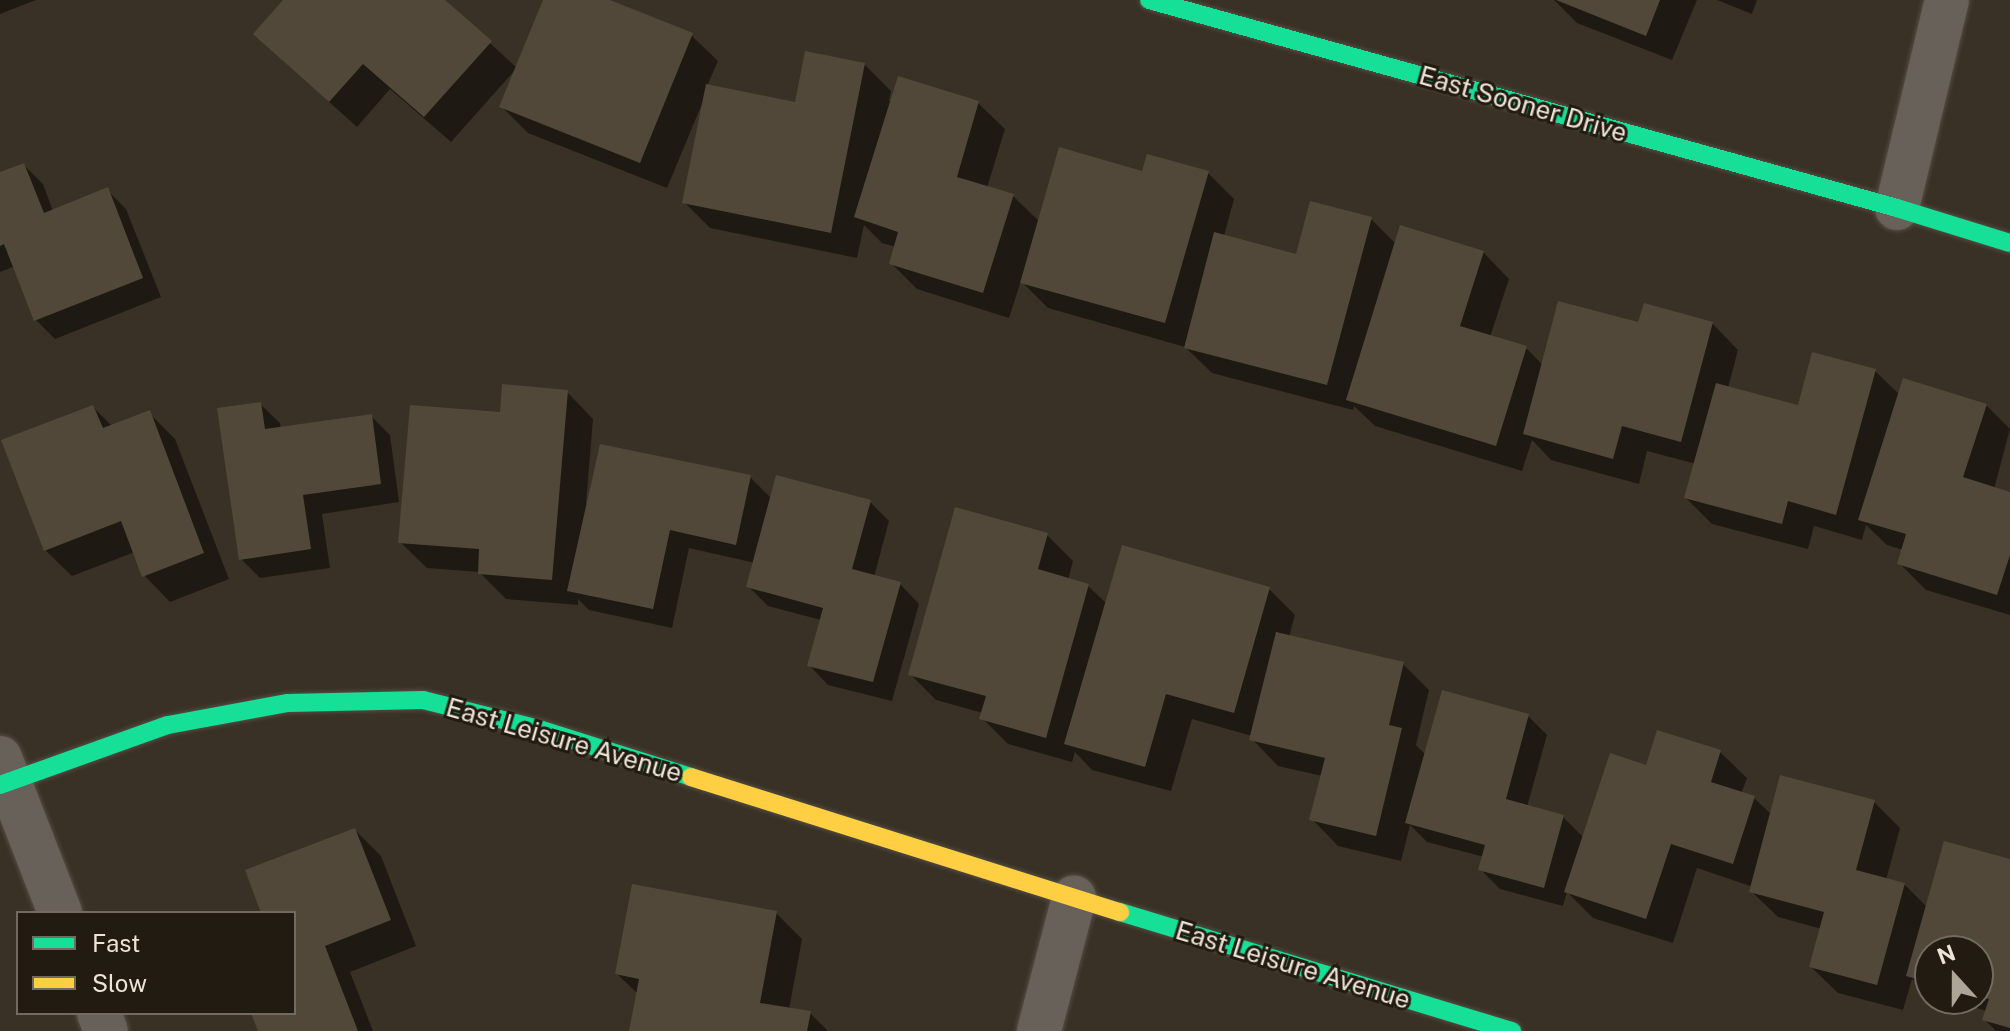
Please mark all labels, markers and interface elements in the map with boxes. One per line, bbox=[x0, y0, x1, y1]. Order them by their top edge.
street label: East Sooner Drive bbox=[1415, 59, 1631, 149]
street label: East Leisure Avenue bbox=[442, 691, 686, 789]
legend bbox=[16, 911, 296, 1015]
street label: East Leisure Avenue bbox=[1172, 914, 1414, 1016]
text: Fast bbox=[92, 929, 140, 957]
north arrow bbox=[1914, 935, 1994, 1015]
text: N bbox=[1933, 939, 1959, 970]
text: Slow bbox=[92, 969, 147, 997]

